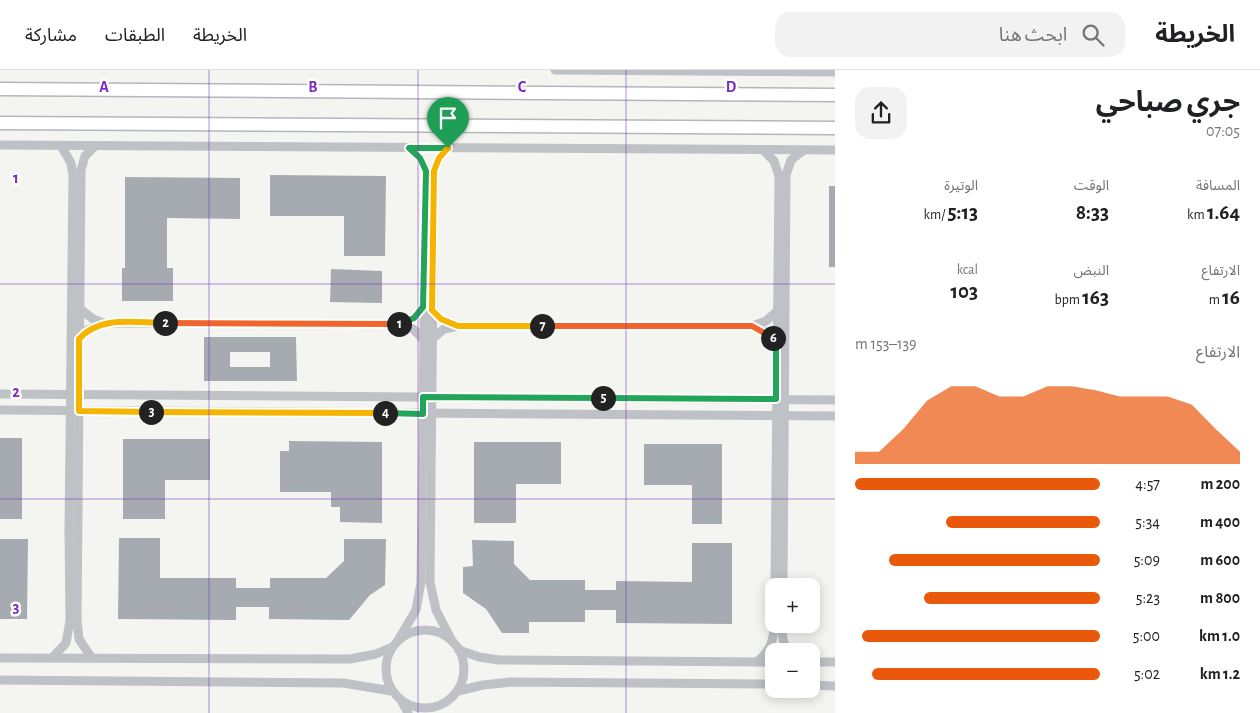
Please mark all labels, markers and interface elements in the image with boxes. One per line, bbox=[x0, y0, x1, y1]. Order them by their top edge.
search box bbox=[775, 12, 1125, 57]
icon: search bbox=[1079, 21, 1107, 49]
text: الخريطة bbox=[1155, 23, 1235, 47]
text: ابحث هنا bbox=[999, 26, 1067, 45]
text: مشاركة bbox=[25, 27, 77, 45]
text: الطبقات bbox=[105, 27, 165, 45]
text: الخريطة bbox=[193, 27, 247, 45]
text: A bbox=[99, 79, 109, 95]
text: B bbox=[308, 79, 318, 95]
text: C bbox=[518, 79, 527, 95]
text: D bbox=[726, 79, 737, 95]
button: share bbox=[855, 87, 907, 139]
text: جري صباحي bbox=[1096, 89, 1240, 117]
pin bbox=[427, 97, 469, 148]
icon: arrive bbox=[434, 104, 462, 132]
text: 07:05 bbox=[1206, 123, 1240, 139]
text: 1 bbox=[13, 170, 19, 186]
text: الوتيرة bbox=[944, 179, 978, 193]
text: الوقت bbox=[1074, 179, 1109, 193]
text: المسافة bbox=[1196, 179, 1240, 193]
text: 5:13 bbox=[948, 202, 978, 223]
text: 8:33 bbox=[1076, 202, 1109, 223]
text: 1.64 bbox=[1207, 202, 1240, 223]
text: /km bbox=[924, 208, 948, 222]
text: km bbox=[1187, 208, 1207, 222]
text: kcal bbox=[957, 263, 978, 277]
text: النبض bbox=[1073, 264, 1109, 278]
text: الارتفاع bbox=[1202, 264, 1240, 278]
text: 103 bbox=[950, 281, 978, 302]
text: 163 bbox=[1082, 287, 1109, 308]
text: 16 bbox=[1222, 287, 1240, 308]
text: bpm bbox=[1055, 293, 1082, 307]
text: m bbox=[1209, 293, 1222, 307]
pin: 2 bbox=[152, 310, 178, 336]
pin: 1 bbox=[386, 312, 412, 336]
pin: 7 bbox=[530, 314, 554, 338]
text: 2 bbox=[162, 316, 169, 330]
text: 1 bbox=[397, 317, 402, 331]
text: 7 bbox=[539, 319, 546, 333]
pin: 6 bbox=[760, 326, 786, 350]
text: 6 bbox=[770, 331, 777, 345]
text: 139–153 m bbox=[855, 336, 917, 352]
text: الارتفاع bbox=[1196, 344, 1240, 360]
text: 2 bbox=[12, 384, 20, 400]
pin: 5 bbox=[590, 386, 616, 410]
text: 5 bbox=[600, 391, 607, 405]
pin: 3 bbox=[138, 400, 164, 424]
pin: 4 bbox=[372, 400, 398, 426]
text: 3 bbox=[148, 405, 155, 419]
text: 4 bbox=[382, 406, 389, 420]
text: 4:57 bbox=[1135, 476, 1160, 492]
text: 200 m bbox=[1200, 476, 1240, 492]
text: 5:34 bbox=[1135, 514, 1160, 530]
text: 400 m bbox=[1200, 514, 1240, 530]
text: 5:09 bbox=[1134, 552, 1160, 568]
text: 600 m bbox=[1200, 552, 1240, 568]
map controls bbox=[765, 578, 820, 698]
button: + bbox=[765, 578, 820, 633]
text: 5:23 bbox=[1136, 590, 1160, 606]
text: 800 m bbox=[1200, 590, 1240, 606]
text: 3 bbox=[13, 599, 20, 615]
text: 5:00 bbox=[1133, 628, 1160, 644]
text: 1.0 km bbox=[1199, 628, 1240, 644]
button: − bbox=[765, 643, 820, 698]
text: 5:02 bbox=[1134, 666, 1160, 682]
text: 1.2 km bbox=[1200, 666, 1240, 682]

